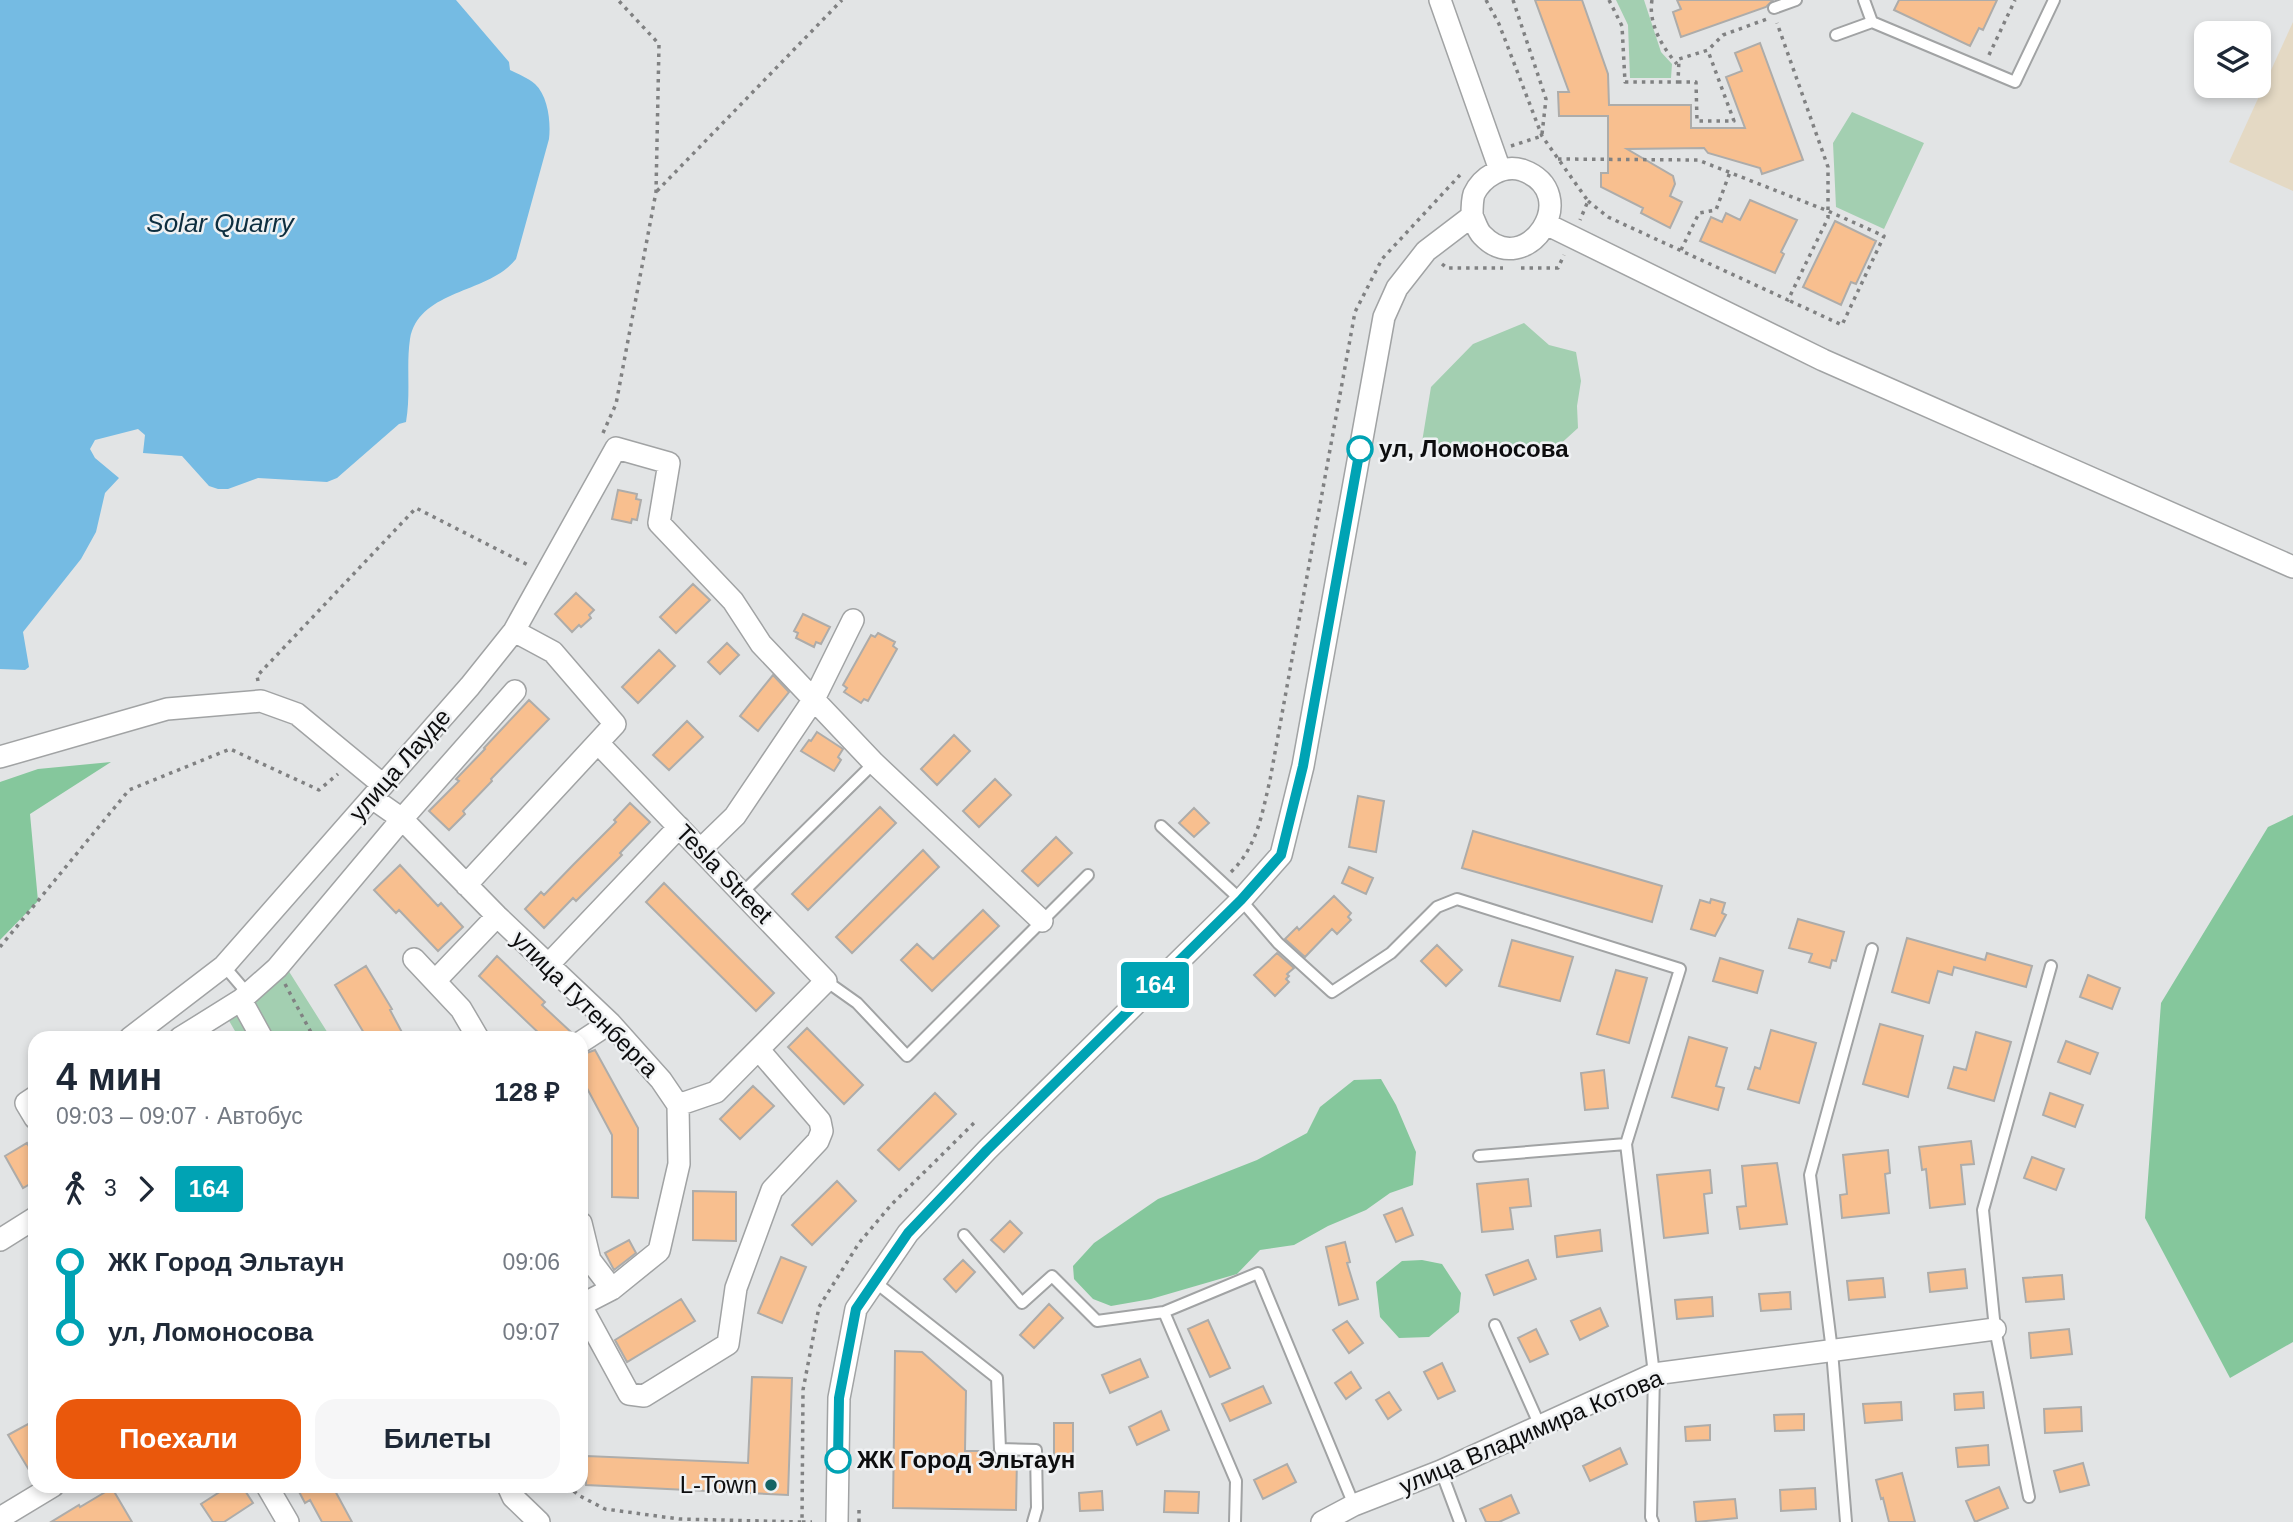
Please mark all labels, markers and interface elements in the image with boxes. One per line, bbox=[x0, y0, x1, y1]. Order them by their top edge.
map controls bbox=[2194, 21, 2271, 98]
button: layers bbox=[2194, 21, 2271, 98]
water label: Solar Quarry bbox=[146, 208, 296, 238]
place label: ул, Ломоносова bbox=[1379, 435, 1569, 462]
marker: ул, Ломоносова bbox=[1347, 436, 1373, 462]
street label: улица Лауде bbox=[343, 703, 456, 826]
street label: Tesla Street bbox=[671, 819, 778, 929]
street label: улица Гутенберга bbox=[507, 925, 664, 1083]
line badge: 164 bbox=[1115, 962, 1195, 1008]
text: 164 bbox=[1135, 971, 1175, 998]
text: 4 мин bbox=[56, 1056, 162, 1098]
text: 128 ₽ bbox=[494, 1077, 560, 1107]
text: 09:03 – 09:07 · Автобус bbox=[56, 1103, 303, 1129]
icon: walk bbox=[56, 1170, 94, 1208]
icon: forward bbox=[127, 1170, 165, 1208]
text: 3 bbox=[104, 1175, 117, 1201]
text: 164 bbox=[189, 1175, 229, 1202]
text: ЖК Город Эльтаун bbox=[108, 1247, 345, 1277]
text: 09:06 bbox=[502, 1249, 560, 1275]
text: ул, Ломоносова bbox=[108, 1317, 313, 1347]
text: 09:07 bbox=[502, 1319, 560, 1345]
street label: улица Владимира Котова bbox=[1395, 1363, 1667, 1499]
button: Поехали bbox=[56, 1399, 301, 1479]
button: Билеты bbox=[315, 1399, 560, 1479]
place label: ЖК Город Эльтаун bbox=[856, 1446, 1075, 1473]
marker: ЖК Город Эльтаун bbox=[825, 1447, 851, 1473]
place label: L-Town bbox=[680, 1471, 757, 1498]
marker: L-Town bbox=[763, 1477, 779, 1493]

